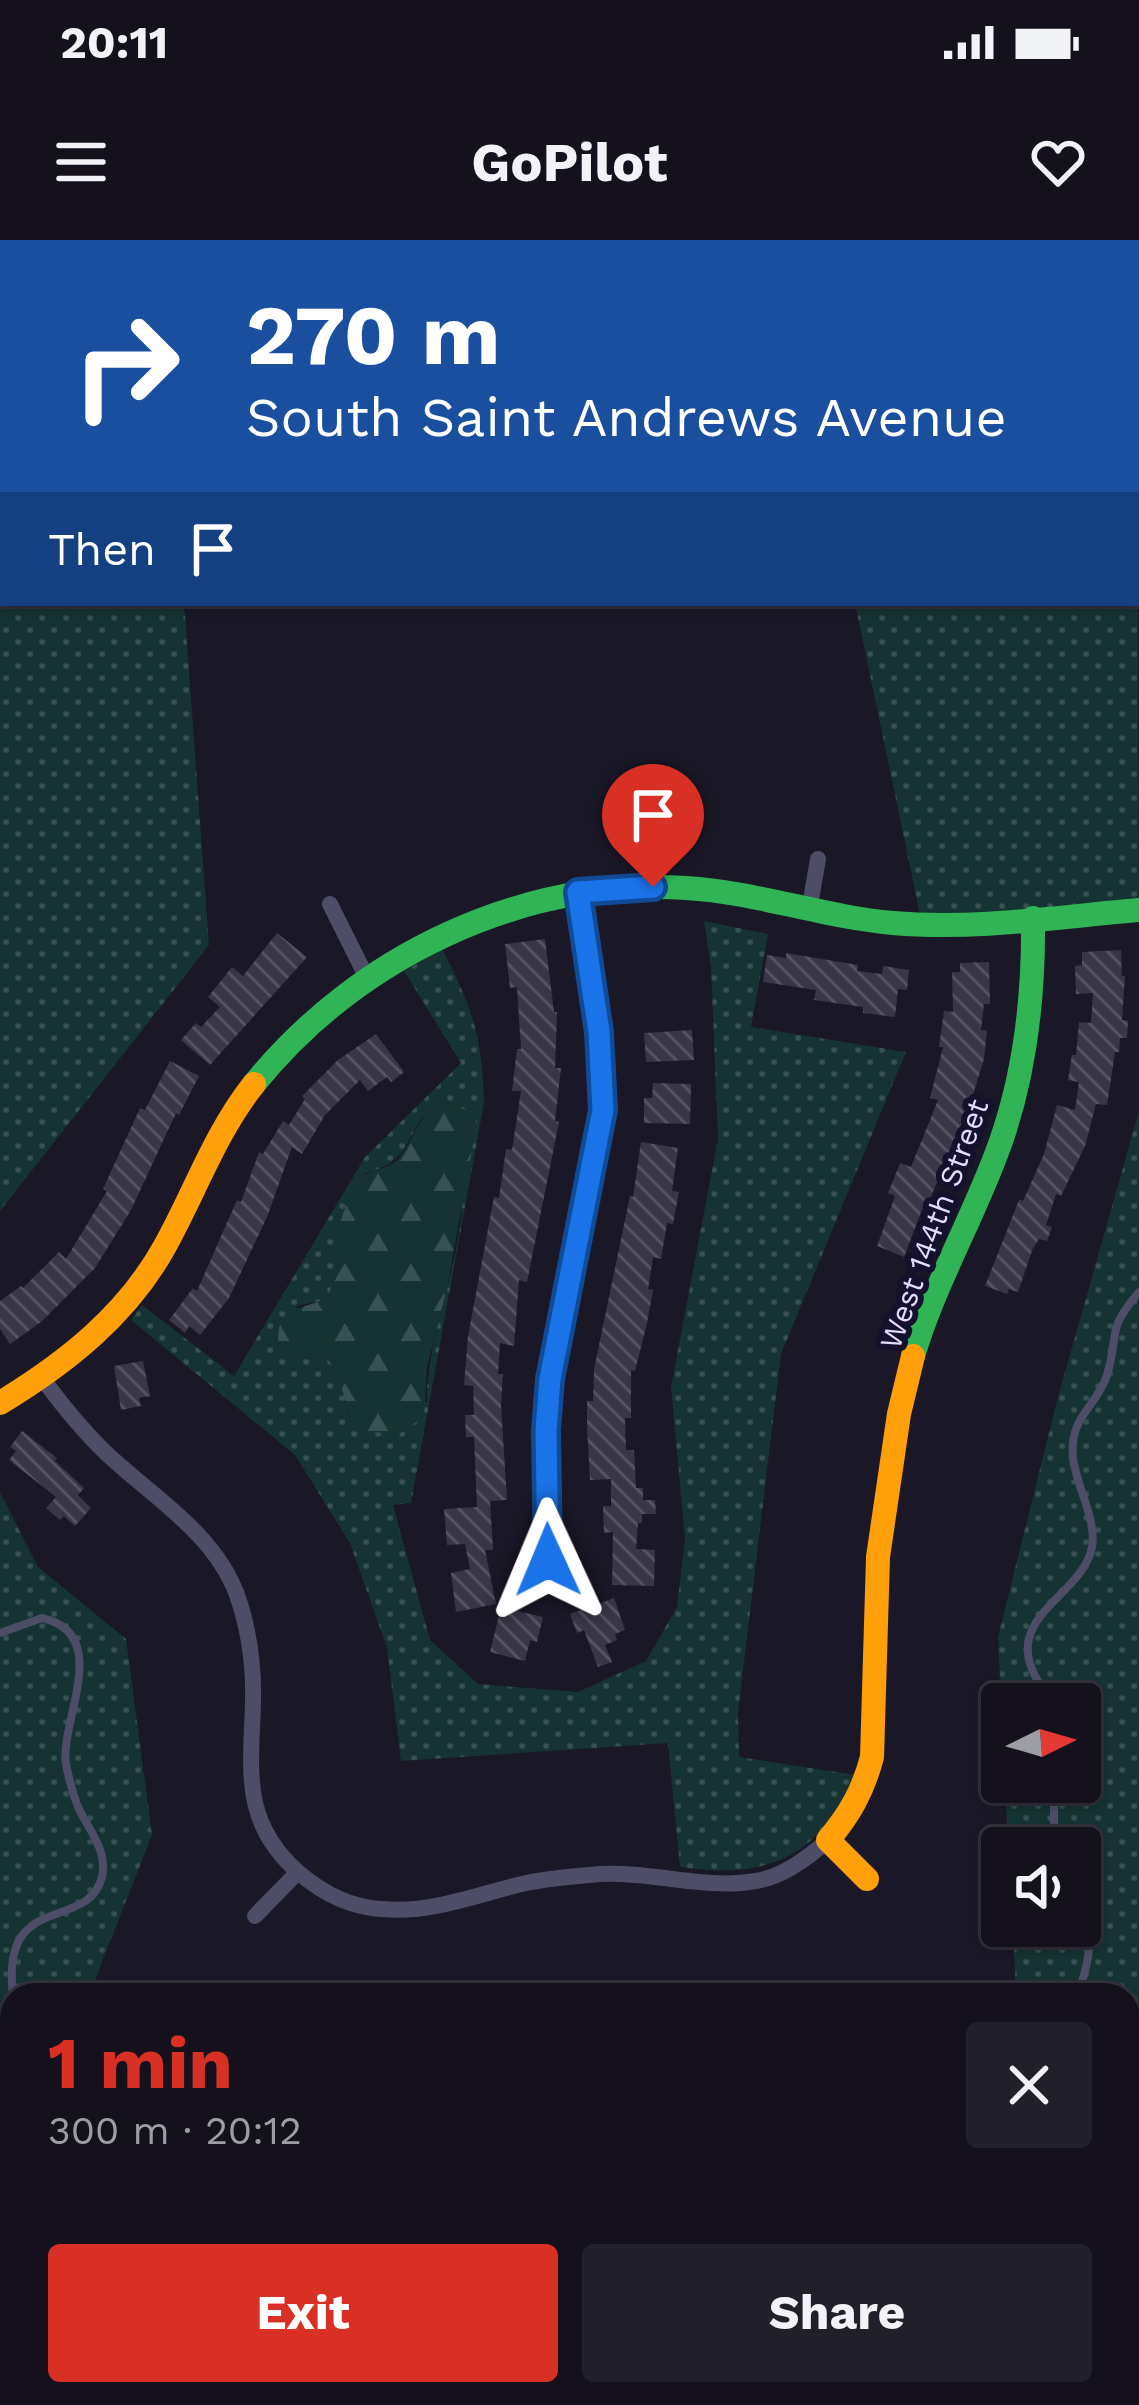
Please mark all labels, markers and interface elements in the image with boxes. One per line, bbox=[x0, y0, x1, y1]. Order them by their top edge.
text: 20:11 bbox=[60, 16, 168, 69]
icon: menu bbox=[48, 129, 114, 195]
icon: heart bbox=[1025, 129, 1091, 195]
text: GoPilot bbox=[471, 131, 668, 194]
text: 270 m bbox=[246, 286, 501, 384]
icon: right bbox=[48, 288, 204, 444]
text: South Saint Andrews Avenue bbox=[246, 386, 1007, 449]
icon: arrive bbox=[180, 516, 246, 582]
text: Then bbox=[48, 523, 156, 576]
pin bbox=[602, 764, 704, 887]
icon: arrive bbox=[620, 782, 686, 848]
street label: West 144th Street bbox=[873, 1094, 996, 1354]
position arrow bbox=[485, 1497, 611, 1623]
north arrow bbox=[981, 1683, 1101, 1803]
map controls bbox=[981, 1683, 1101, 1947]
button: sound bbox=[981, 1827, 1101, 1947]
text: 1 min bbox=[48, 2021, 233, 2105]
button: close bbox=[966, 2022, 1092, 2148]
text: 300 m · 20:12 bbox=[48, 2108, 302, 2153]
button: Exit bbox=[48, 2244, 558, 2382]
button: Share bbox=[582, 2244, 1092, 2382]

